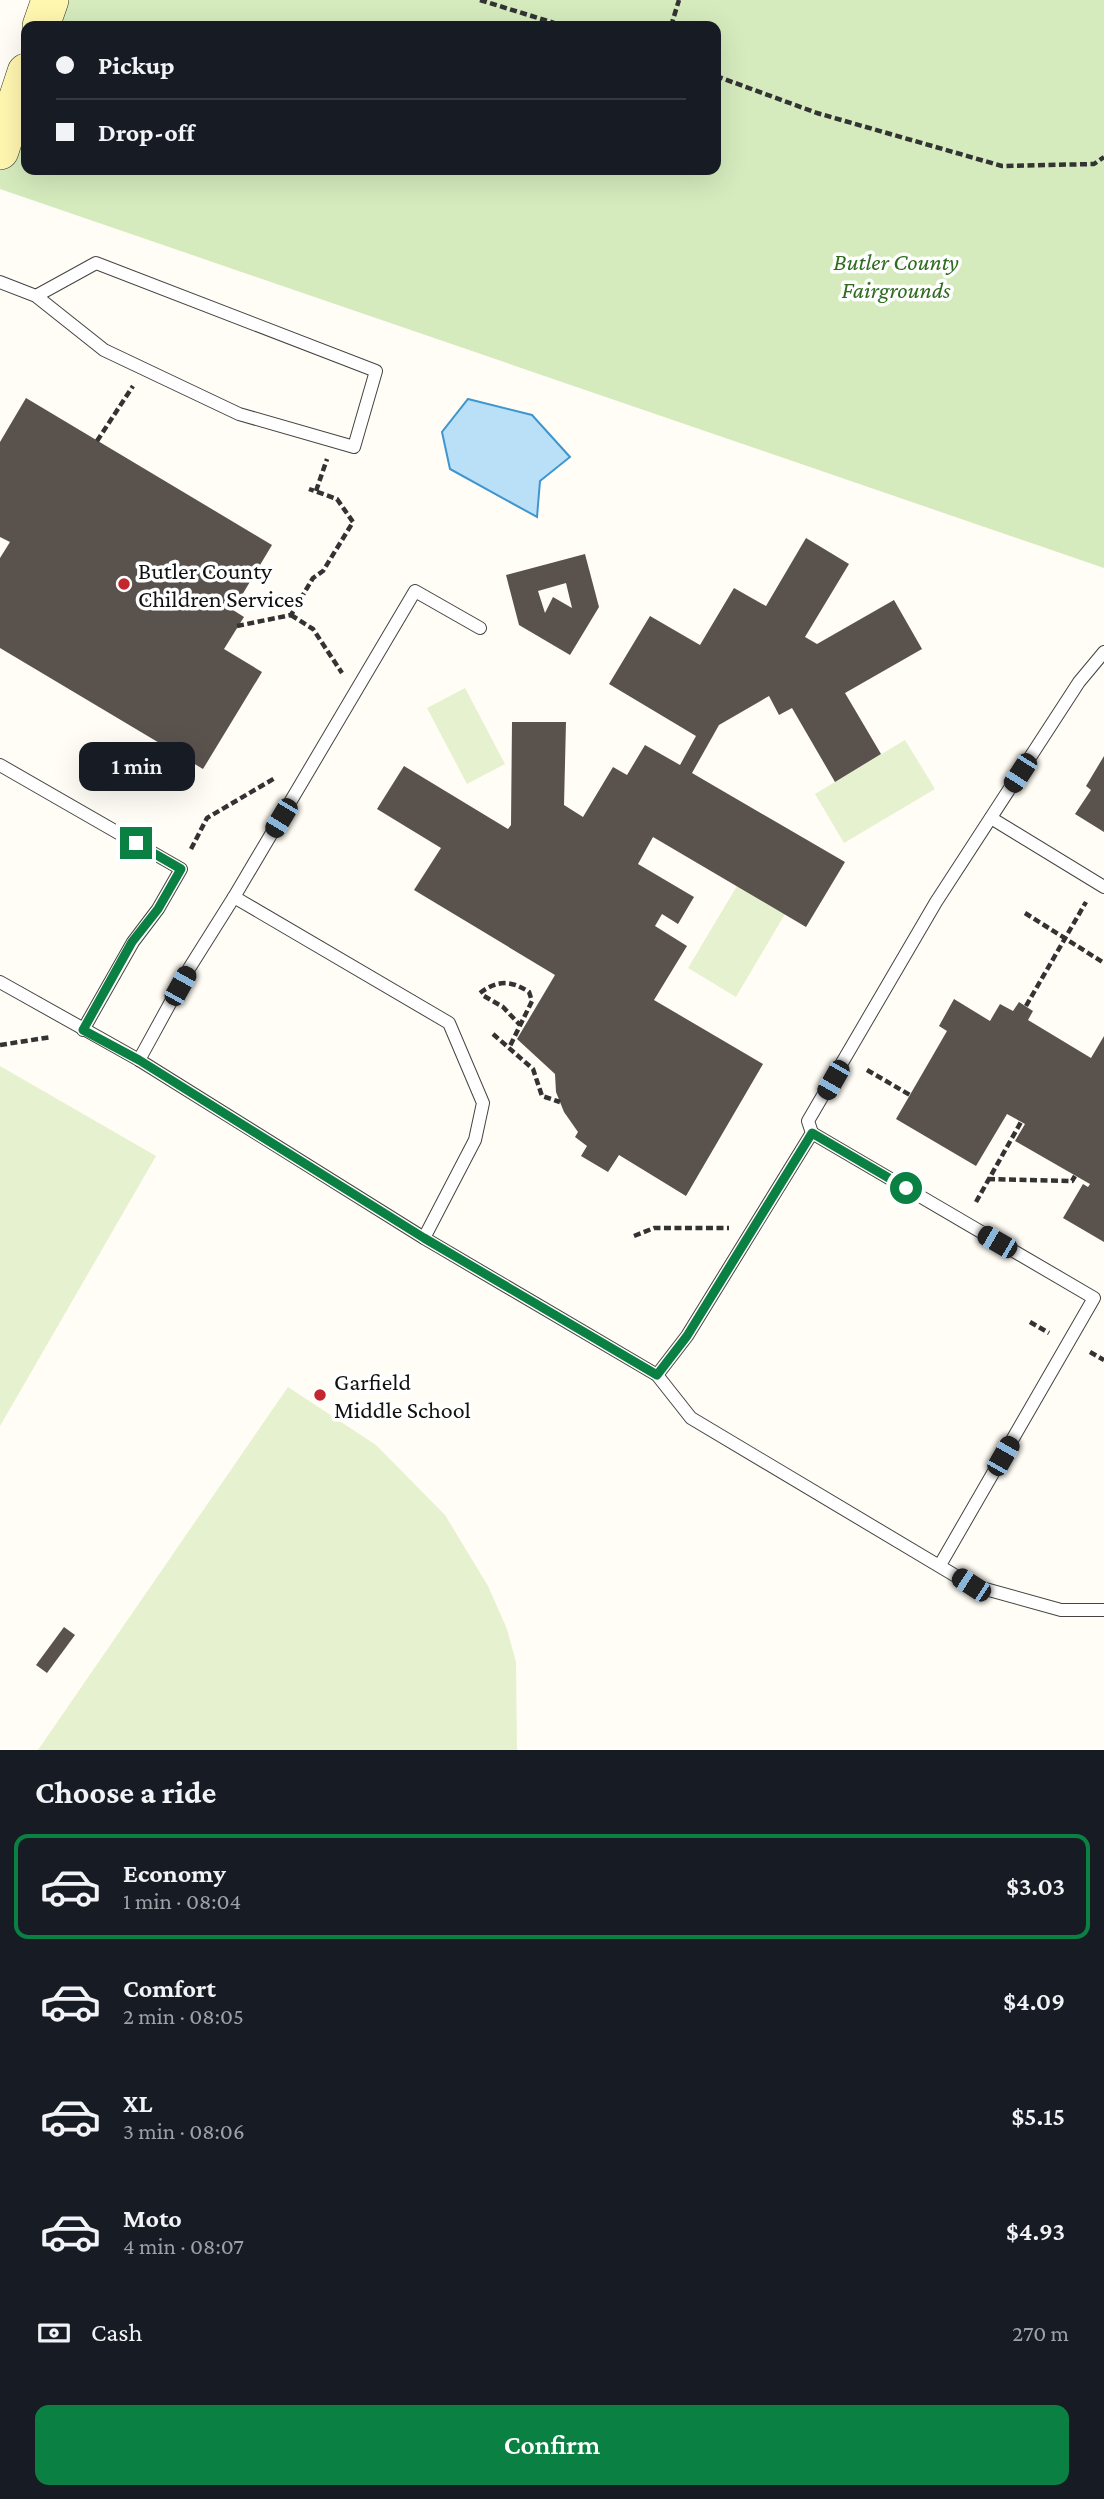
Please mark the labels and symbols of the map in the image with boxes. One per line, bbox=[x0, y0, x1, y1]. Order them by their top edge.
park label: Butler County Fairgrounds bbox=[833, 248, 959, 303]
place label: Butler County Children Services bbox=[138, 557, 304, 612]
marker: Butler County Children Services bbox=[116, 576, 132, 592]
callout: 1 min bbox=[78, 742, 194, 790]
car bbox=[1000, 750, 1041, 796]
car bbox=[262, 795, 301, 841]
route end bbox=[120, 827, 152, 859]
car bbox=[161, 963, 200, 1009]
car bbox=[814, 1057, 853, 1103]
route start bbox=[890, 1172, 922, 1204]
car bbox=[974, 1222, 1021, 1262]
place label: Garfield Middle School bbox=[334, 1368, 471, 1423]
marker: Garfield Middle School bbox=[312, 1387, 328, 1403]
car bbox=[984, 1433, 1023, 1479]
car bbox=[948, 1565, 995, 1605]

